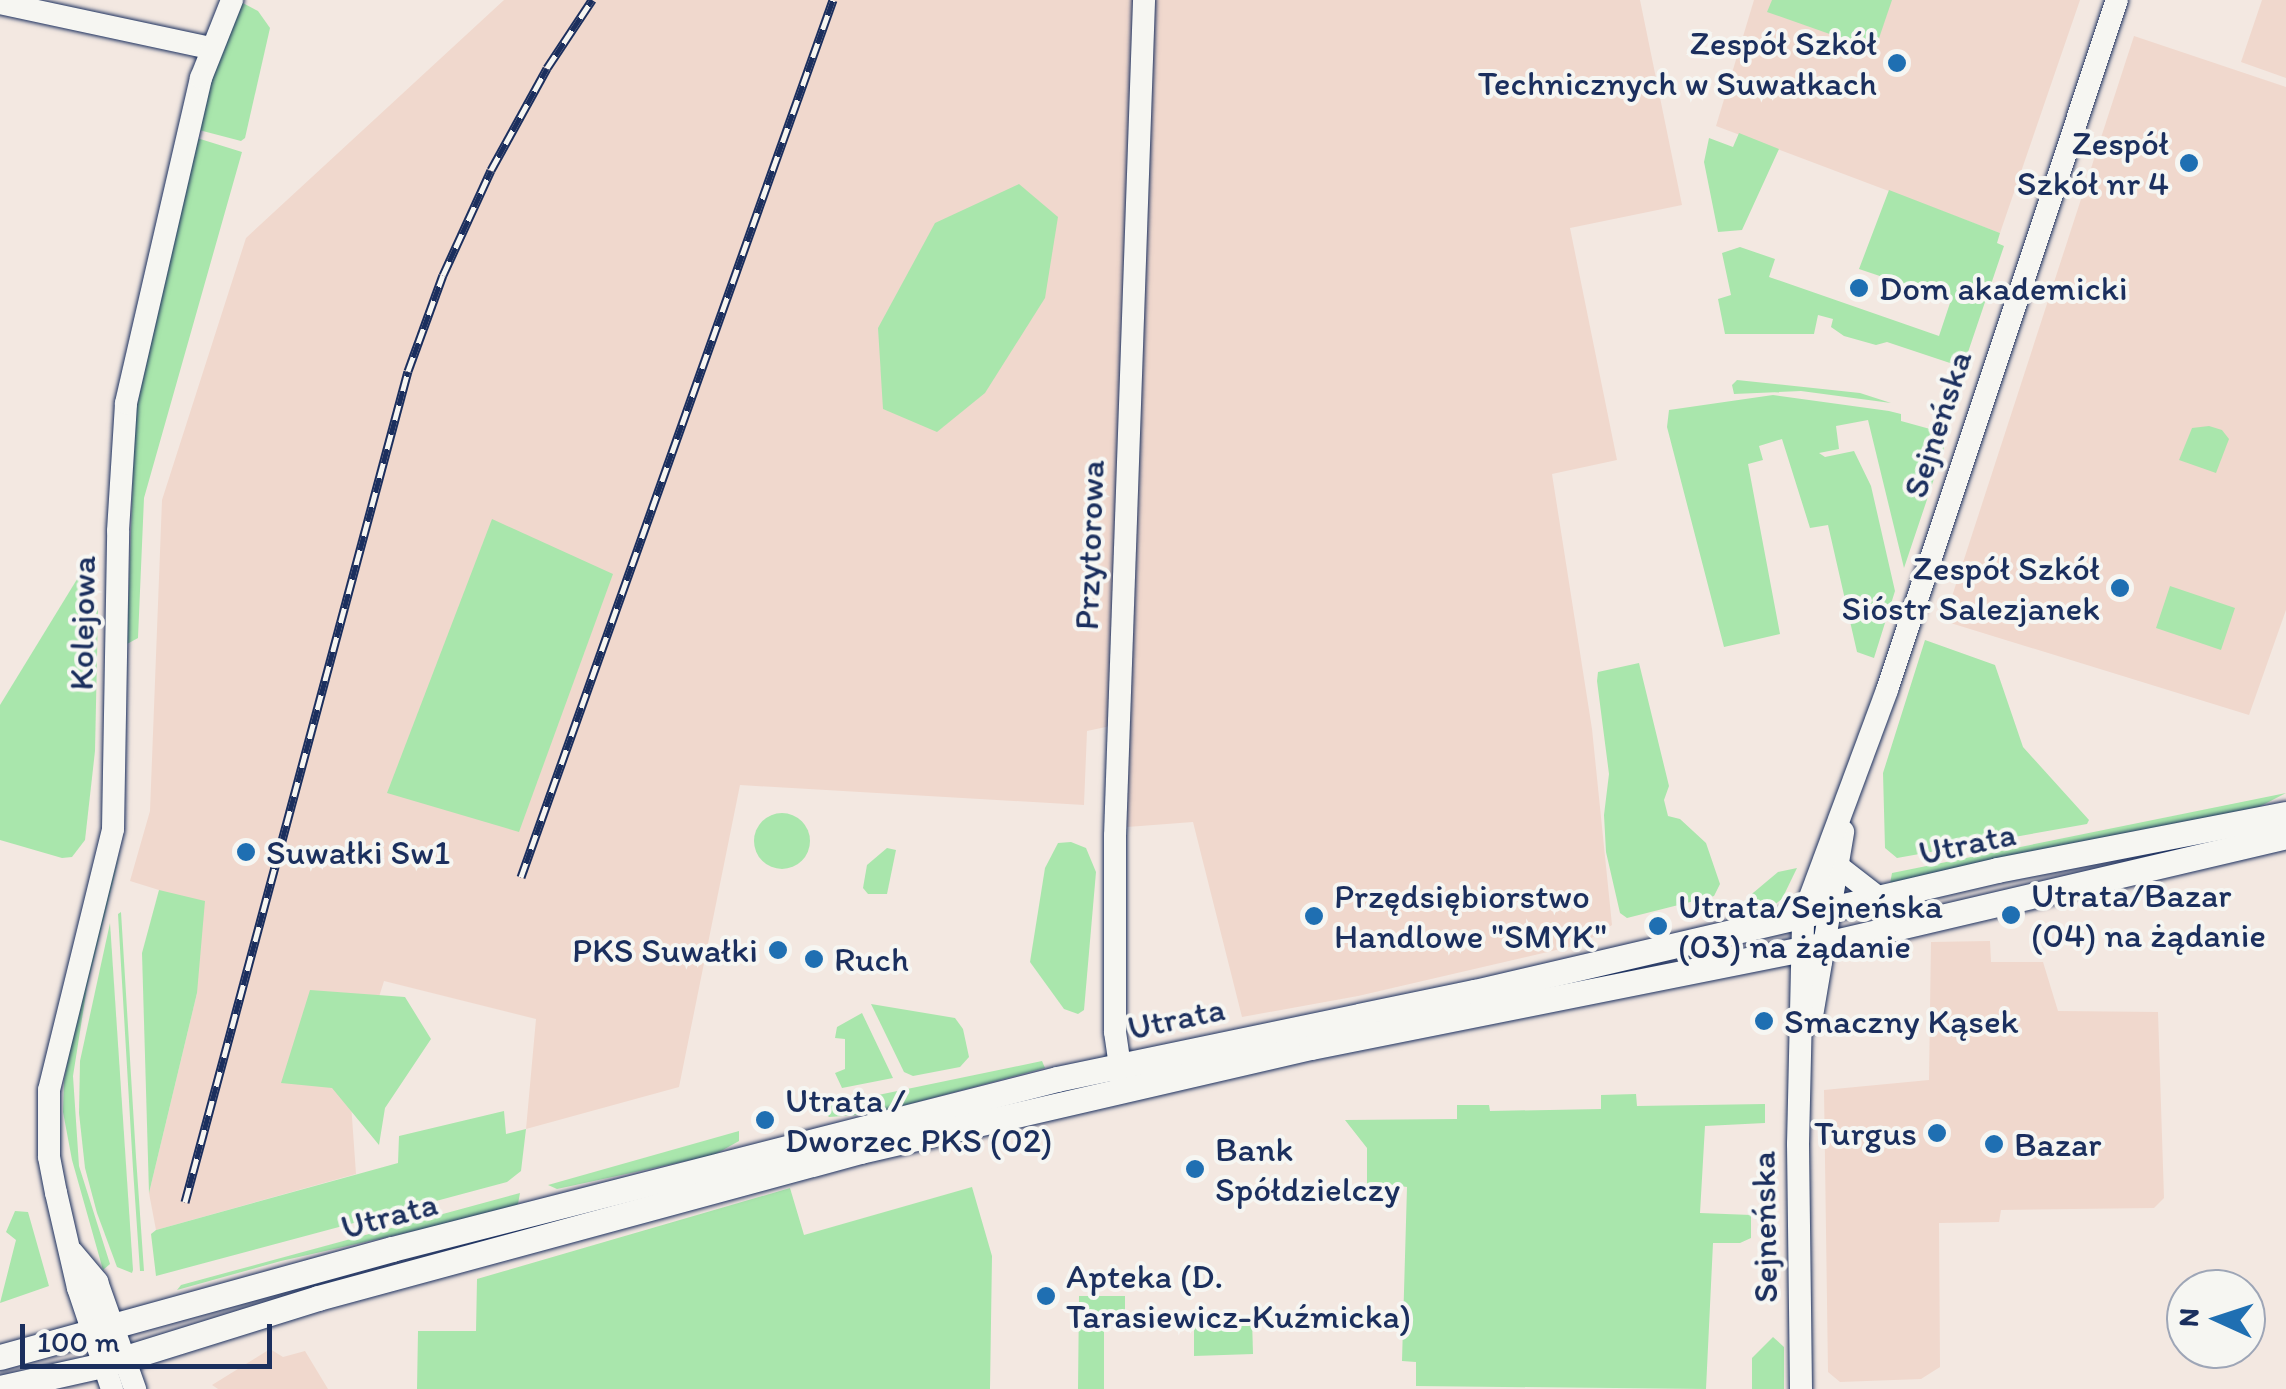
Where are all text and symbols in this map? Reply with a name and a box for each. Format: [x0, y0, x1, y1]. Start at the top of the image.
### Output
place label: Zespół Szkół Technicznych w Suwałkach [1477, 22, 1877, 104]
marker: Zespół Szkół Technicznych w Suwałkach [1886, 52, 1908, 74]
place label: Zespół Szkół nr 4 [2018, 122, 2169, 204]
marker: Zespół Szkół nr 4 [2178, 152, 2200, 174]
place label: Dom akademicki [1879, 267, 2128, 309]
marker: Dom akademicki [1848, 277, 1870, 299]
street label: Sejneńska [1894, 345, 1980, 503]
street label: Przytorowa [1065, 459, 1113, 631]
place label: Zespół Szkół Sióstr Salezjanek [1842, 547, 2100, 629]
street label: Kolejowa [60, 555, 104, 691]
marker: Zespół Szkół Sióstr Salezjanek [2109, 577, 2131, 599]
street label: Utrata [1915, 812, 2019, 874]
place label: Suwałki Sw1 [266, 831, 450, 873]
marker: Suwałki Sw1 [235, 841, 257, 863]
place label: Utrata/Bazar (04) na żądanie [2031, 874, 2267, 956]
place label: Przędsiębiorstwo Handlowe "SMYK" [1334, 875, 1607, 957]
place label: Utrata/Sejneńska (03) na żądanie [1678, 885, 1943, 967]
marker: Utrata/Bazar (04) na żądanie [2000, 904, 2022, 926]
marker: Przędsiębiorstwo Handlowe "SMYK" [1303, 905, 1325, 927]
marker: Utrata/Sejneńska (03) na żądanie [1647, 915, 1669, 937]
place label: PKS Suwałki [572, 929, 758, 971]
place label: Ruch [834, 938, 909, 980]
marker: PKS Suwałki [767, 939, 789, 961]
marker: Ruch [803, 948, 825, 970]
street label: Utrata [1124, 987, 1228, 1049]
place label: Smaczny Kąsek [1784, 1000, 2018, 1042]
marker: Smaczny Kąsek [1753, 1010, 1775, 1032]
place label: Utrata / Dworzec PKS (02) [785, 1079, 1053, 1161]
marker: Utrata / Dworzec PKS (02) [754, 1109, 776, 1131]
place label: Turgus [1814, 1112, 1917, 1154]
marker: Turgus [1926, 1122, 1948, 1144]
place label: Bazar [2014, 1123, 2101, 1165]
place label: Bank Spółdzielczy [1215, 1128, 1400, 1210]
marker: Bazar [1983, 1133, 2005, 1155]
street label: Sejneńska [1742, 1151, 1786, 1303]
marker: Bank Spółdzielczy [1184, 1158, 1206, 1180]
street label: Utrata [336, 1182, 442, 1248]
place label: Apteka (D. Tarasiewicz-Kuźmicka) [1066, 1255, 1411, 1337]
north arrow [2166, 1269, 2266, 1369]
marker: Apteka (D. Tarasiewicz-Kuźmicka) [1035, 1285, 1057, 1307]
scale bar [25, 1304, 278, 1366]
text: N [2171, 1307, 2206, 1328]
text: 100 m [37, 1323, 120, 1360]

